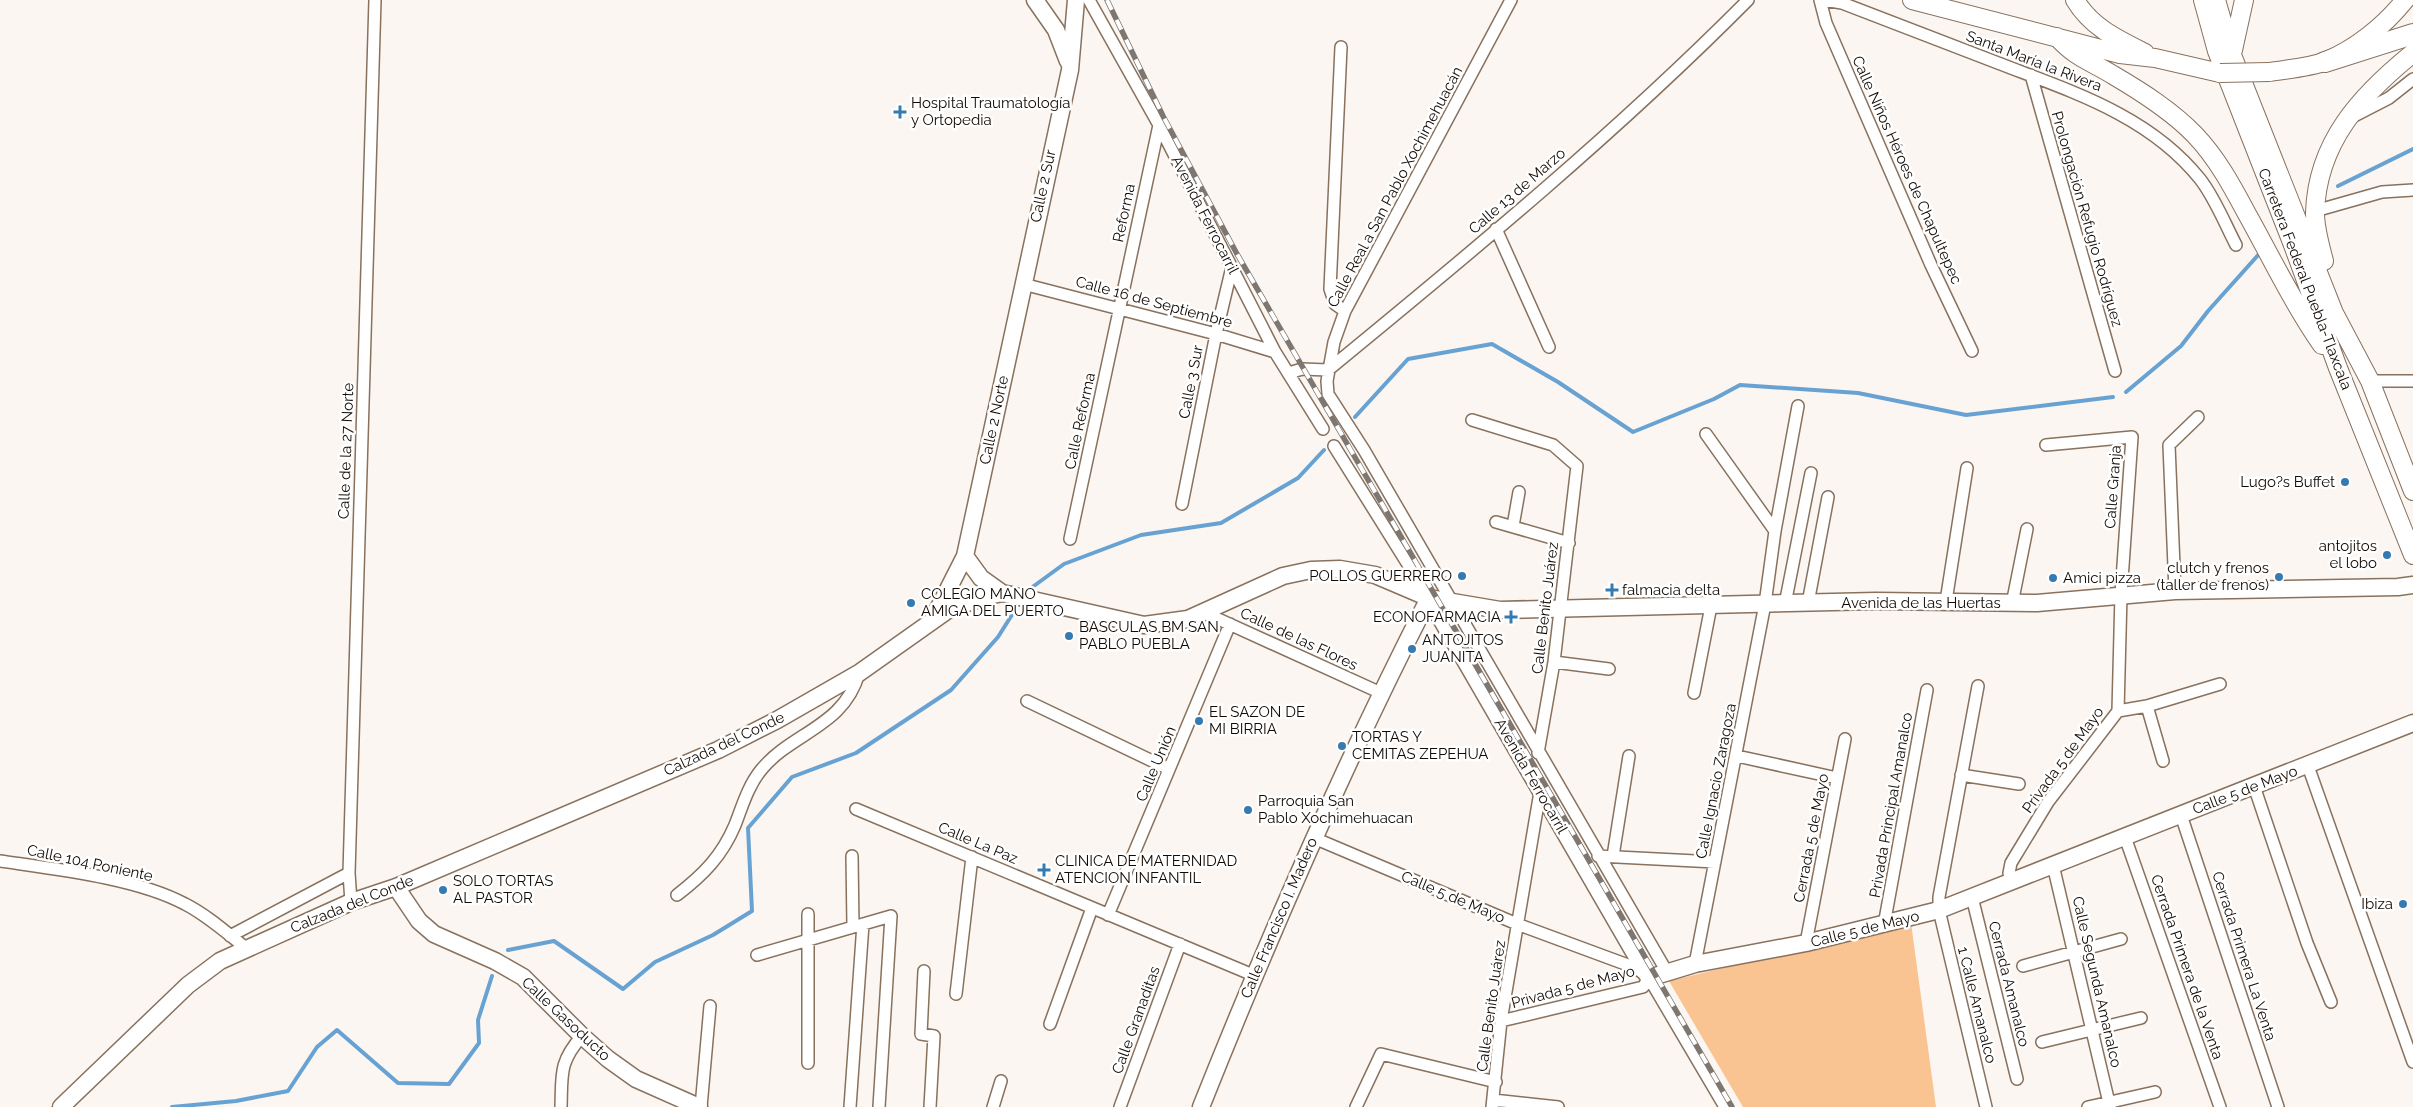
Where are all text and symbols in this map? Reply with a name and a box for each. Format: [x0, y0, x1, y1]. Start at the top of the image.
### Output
street label: Santa María la Rivera [1964, 27, 2104, 95]
street label: Calle Niños Héroes de Chapultepec [1848, 53, 1966, 287]
street label: Calle Real a San Pablo Xochimehuacán [1324, 64, 1466, 310]
place label: Hospital Traumatología y Ortopedia [911, 94, 1070, 129]
marker: Hospital Traumatología y Ortopedia [893, 105, 907, 119]
street label: Prolongación Refugio Rodríguez [2048, 109, 2126, 329]
street label: Calle 13 de Marzo [1465, 144, 1569, 238]
street label: Calle 2 Sur [1026, 147, 1060, 224]
street label: Avenida Ferrocarril [1167, 153, 1243, 278]
street label: Carretera Federal Puebla-Tlaxcala [2254, 166, 2356, 392]
street label: Reforma [1109, 182, 1139, 244]
street label: Calle 16 de Septiembre [1074, 272, 1235, 332]
street label: Calle 3 Sur [1175, 343, 1207, 420]
street label: Calle Reforma [1061, 371, 1099, 471]
street label: Calle 2 Norte [976, 374, 1012, 466]
street label: Calle de la 27 Norte [335, 382, 357, 519]
street label: Calle Granja [2101, 445, 2125, 529]
place label: Lugo?s Buffet [2240, 473, 2335, 491]
marker: Lugo?s Buffet [2339, 476, 2351, 488]
place label: antojitos el lobo [2319, 537, 2377, 572]
street label: Calle Benito Juárez [1528, 541, 1562, 675]
marker: antojitos el lobo [2381, 549, 2393, 561]
place label: clutch y frenos (taller de frenos) [2156, 559, 2269, 594]
place label: POLLOS GUERRERO [1309, 567, 1452, 585]
place label: Amici pizza [2063, 569, 2141, 587]
marker: POLLOS GUERRERO [1456, 570, 1468, 582]
marker: clutch y frenos (taller de frenos) [2273, 571, 2285, 583]
marker: Amici pizza [2047, 572, 2059, 584]
place label: falmacia delta [1622, 581, 1720, 599]
marker: falmacia delta [1606, 584, 1618, 596]
place label: COLEGIO MANO AMIGA DEL PUERTO [921, 585, 1064, 620]
street label: Avenida de las Huertas [1841, 594, 2001, 612]
marker: COLEGIO MANO AMIGA DEL PUERTO [905, 597, 917, 609]
street label: Calle de las Flores [1237, 604, 1361, 674]
place label: ECONOFARMACIA [1373, 608, 1501, 626]
marker: ECONOFARMACIA [1505, 611, 1517, 623]
place label: BASCULAS BM SAN PABLO PUEBLA [1079, 618, 1219, 653]
marker: BASCULAS BM SAN PABLO PUEBLA [1063, 630, 1075, 642]
place label: ANTOJITOS JUANITA [1422, 631, 1503, 666]
marker: ANTOJITOS JUANITA [1406, 643, 1418, 655]
street label: Calle Ignacio Zaragoza [1692, 702, 1740, 860]
place label: EL SAZON DE MI BIRRIA [1209, 703, 1305, 738]
street label: Privada 5 de Mayo [2018, 703, 2108, 817]
street label: Calzada del Conde [661, 708, 787, 780]
street label: Privada Principal Amanalco [1866, 711, 1916, 899]
marker: EL SAZON DE MI BIRRIA [1193, 715, 1205, 727]
street label: Avenida Ferrocarril [1491, 715, 1572, 838]
street label: Calle Unión [1132, 724, 1180, 804]
place label: TORTAS Y CEMITAS ZEPEHUA [1352, 728, 1488, 763]
marker: TORTAS Y CEMITAS ZEPEHUA [1336, 740, 1348, 752]
street label: Calle 5 de Mayo [2190, 762, 2300, 818]
street label: Cerrada 5 de Mayo [1790, 772, 1832, 904]
place label: Parroquia San Pablo Xochimehuacan [1258, 792, 1413, 827]
marker: Parroquia San Pablo Xochimehuacan [1242, 804, 1254, 816]
street label: Calle La Paz [935, 818, 1021, 868]
street label: Calle Francisco I. Madero [1237, 835, 1321, 1001]
street label: Calle 104 Poniente [25, 841, 155, 885]
place label: CLINICA DE MATERNIDAD ATENCION INFANTIL [1055, 852, 1238, 887]
marker: CLINICA DE MATERNIDAD ATENCION INFANTIL [1037, 863, 1051, 877]
street label: Calle 5 de Mayo [1398, 867, 1508, 927]
street label: Cerrada Primera La Venta [2208, 869, 2280, 1043]
street label: Calzada del Conde [288, 871, 416, 937]
place label: SOLO TORTAS AL PASTOR [453, 872, 553, 907]
street label: Cerrada Primera de la Venta [2147, 872, 2227, 1062]
marker: SOLO TORTAS AL PASTOR [437, 884, 449, 896]
street label: Calle Segunda Amanalco [2069, 895, 2125, 1069]
place label: Ibiza [2361, 895, 2393, 913]
marker: Ibiza [2397, 898, 2409, 910]
street label: Calle 5 de Mayo [1809, 907, 1921, 951]
street label: Cerrada Amanalco [1985, 919, 2033, 1049]
street label: Calle Benito Juárez [1473, 939, 1509, 1073]
street label: 1 Calle Amanalco [1954, 945, 2000, 1065]
street label: Privada 5 de Mayo [1509, 962, 1637, 1012]
street label: Calle Granaditas [1108, 964, 1164, 1076]
street label: Calle Gasoducto [518, 973, 614, 1065]

